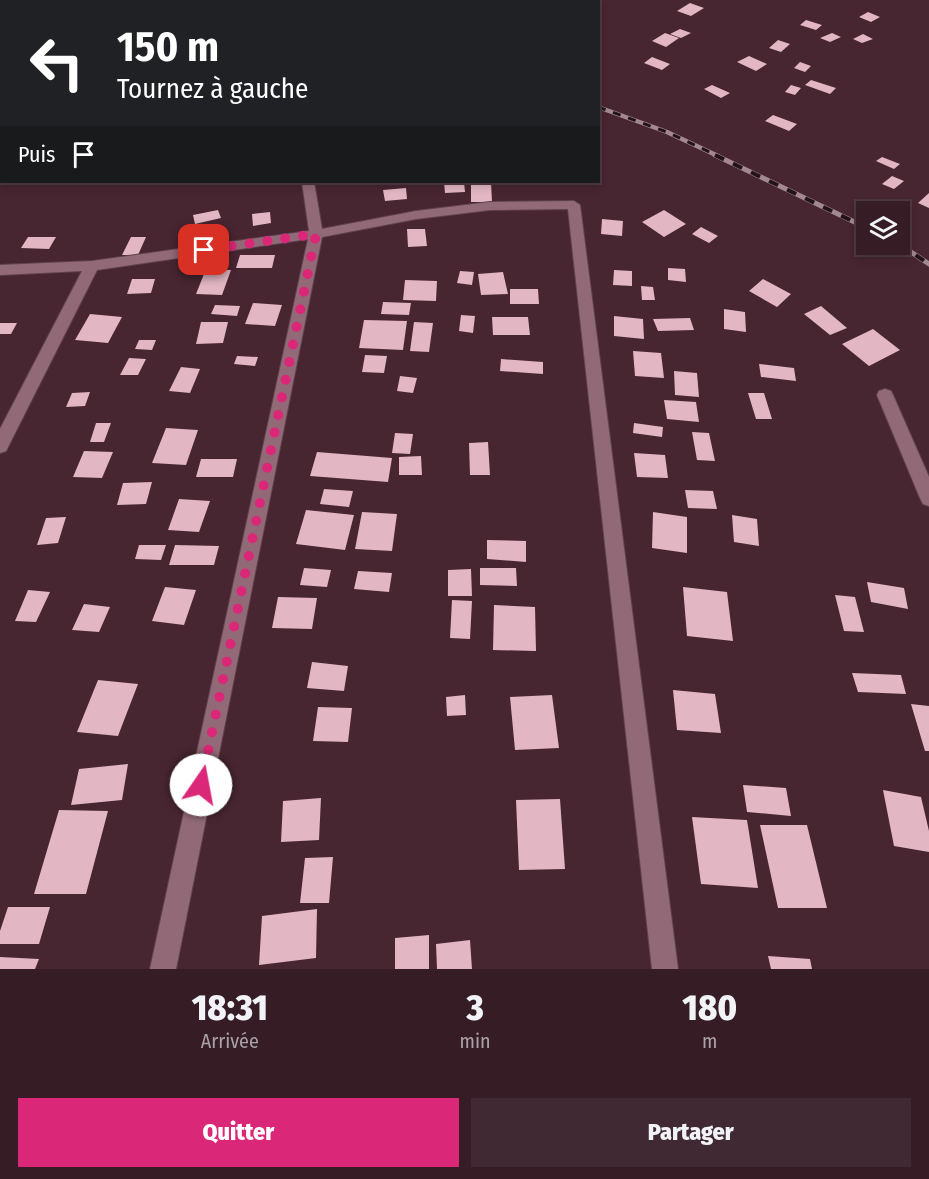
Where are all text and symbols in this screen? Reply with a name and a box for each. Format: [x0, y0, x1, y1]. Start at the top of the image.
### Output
text: 150 m [117, 22, 219, 72]
icon: left [18, 24, 96, 102]
text: Tournez à gauche [117, 73, 308, 105]
icon: arrive [67, 138, 100, 171]
text: Puis [18, 141, 55, 168]
map controls [856, 201, 910, 255]
button: layers [856, 201, 910, 255]
pin [178, 224, 229, 275]
icon: arrive [187, 233, 220, 266]
position arrow [169, 753, 233, 817]
text: 18:31 [192, 986, 268, 1030]
text: 3 [466, 986, 484, 1030]
text: 180 [682, 986, 737, 1030]
text: Arrivée [201, 1029, 259, 1053]
text: min [460, 1029, 491, 1053]
text: m [702, 1029, 717, 1053]
button: Quitter [18, 1098, 459, 1167]
button: Partager [471, 1098, 911, 1167]

